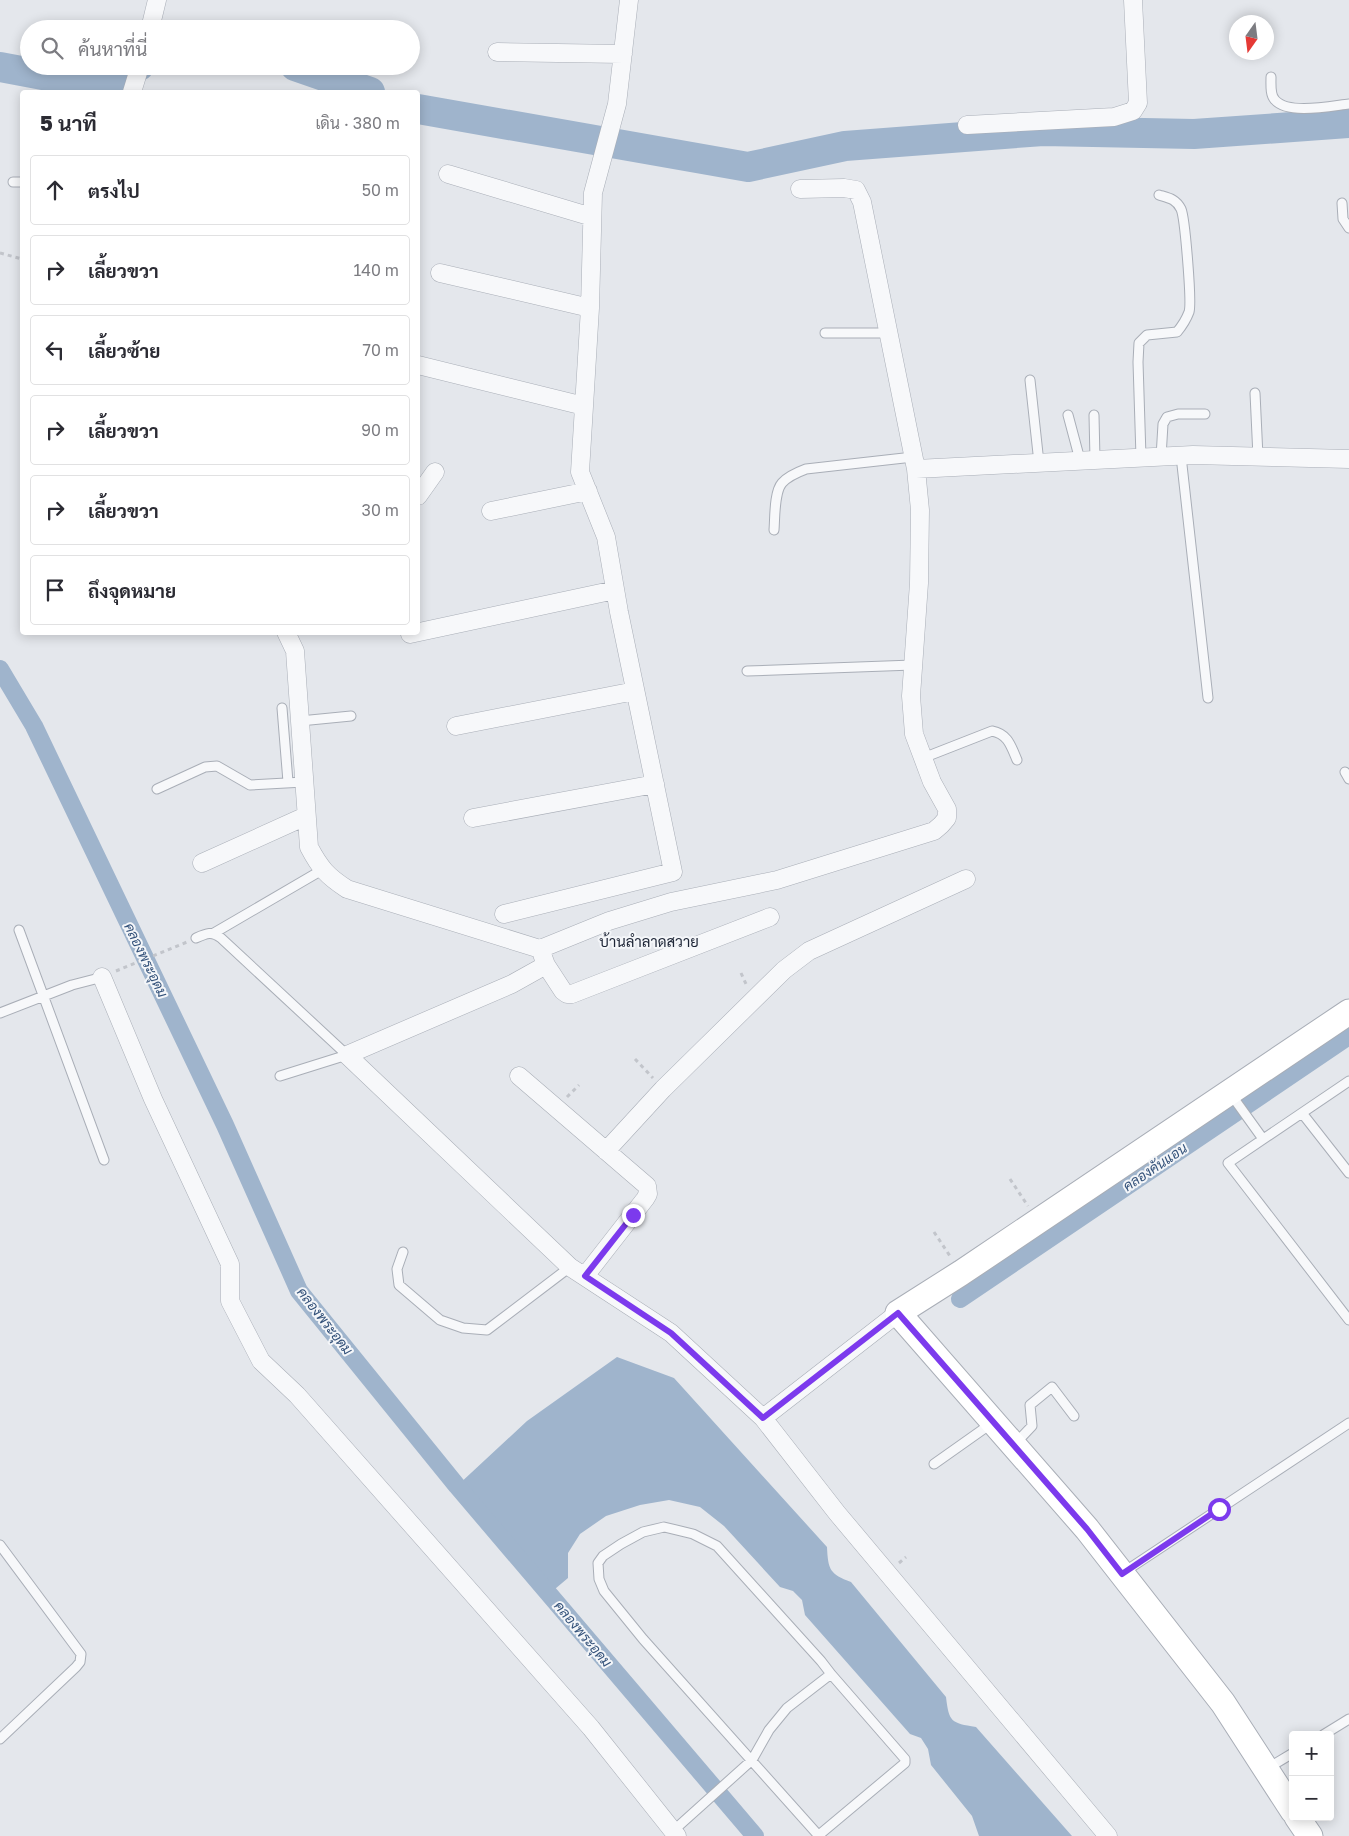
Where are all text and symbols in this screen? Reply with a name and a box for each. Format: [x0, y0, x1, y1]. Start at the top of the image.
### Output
north arrow [1229, 15, 1274, 60]
search box [20, 20, 420, 75]
icon: search [38, 34, 66, 62]
text: ค้นหาที่นี่ [78, 37, 147, 60]
text: 5 นาที [40, 110, 97, 136]
text: เดิน · 380 m [315, 113, 400, 133]
icon: ahead [41, 176, 69, 204]
text: ตรงไป [88, 179, 140, 202]
text: 50 m [362, 180, 399, 200]
icon: right [41, 256, 69, 284]
text: เลี้ยวขวา [88, 259, 159, 282]
text: 140 m [353, 260, 399, 280]
icon: left [41, 336, 69, 364]
text: เลี้ยวซ้าย [88, 339, 160, 362]
text: 70 m [362, 340, 399, 360]
icon: right [41, 416, 69, 444]
text: เลี้ยวขวา [88, 419, 159, 442]
text: 90 m [361, 420, 399, 440]
icon: right [41, 496, 69, 524]
text: เลี้ยวขวา [88, 499, 159, 522]
text: 30 m [362, 500, 399, 520]
icon: arrive [41, 576, 69, 604]
text: ถึงจุดหมาย [88, 579, 176, 602]
water label: คลองพระอุดม [119, 920, 172, 1001]
district label: บ้านลำลาดสวาย [599, 932, 699, 950]
water label: คลองคันแอน [1119, 1139, 1190, 1194]
route end [622, 1204, 645, 1227]
water label: คลองพระอุดม [292, 1284, 357, 1359]
route start [1208, 1498, 1231, 1521]
water label: คลองพระอุดม [549, 1597, 616, 1672]
map controls [1289, 1731, 1334, 1821]
button: + [1289, 1731, 1334, 1776]
button: − [1289, 1776, 1334, 1821]

